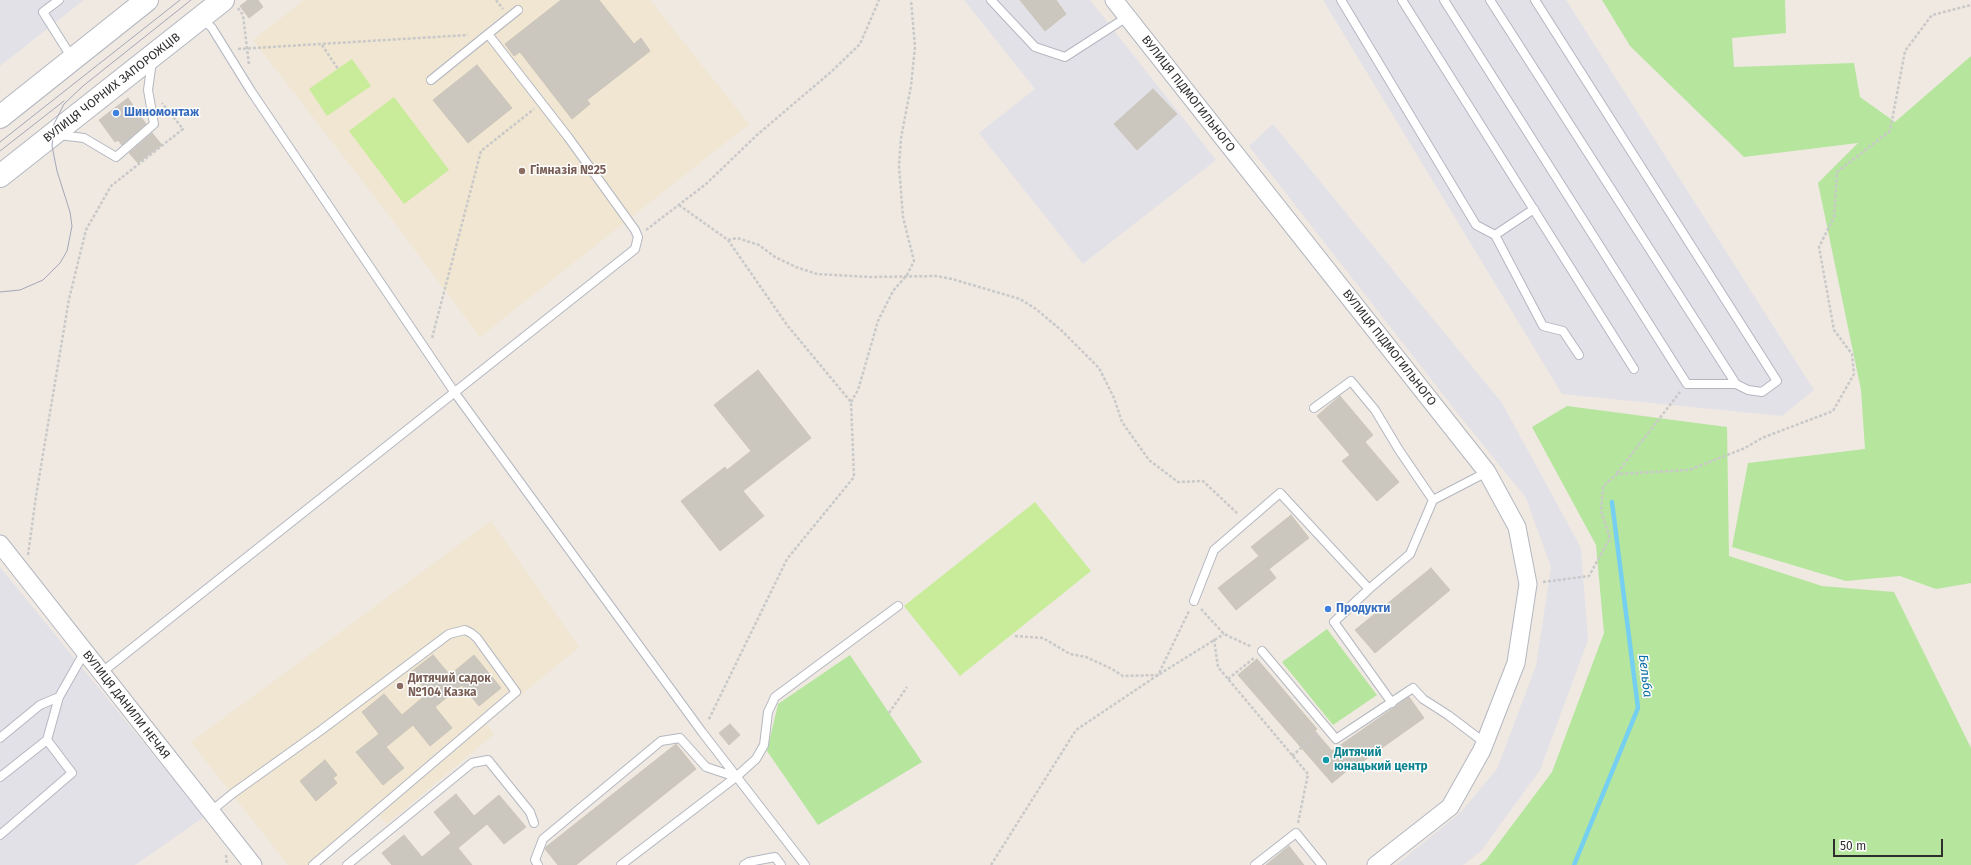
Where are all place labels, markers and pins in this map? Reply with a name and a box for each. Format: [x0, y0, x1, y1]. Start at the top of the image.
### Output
place label: Шиномонтаж [124, 106, 199, 120]
marker: Шиномонтаж [111, 108, 121, 118]
place label: Гімназія №25 [530, 164, 606, 178]
marker: Гімназія №25 [517, 166, 527, 176]
place label: Продукти [1336, 602, 1390, 616]
marker: Продукти [1323, 604, 1333, 614]
place label: Дитячий садок №104 Казка [408, 672, 491, 700]
marker: Дитячий садок №104 Казка [395, 681, 405, 691]
place label: Дитячий юнацький центр [1334, 746, 1428, 774]
marker: Дитячий юнацький центр [1321, 755, 1331, 765]

